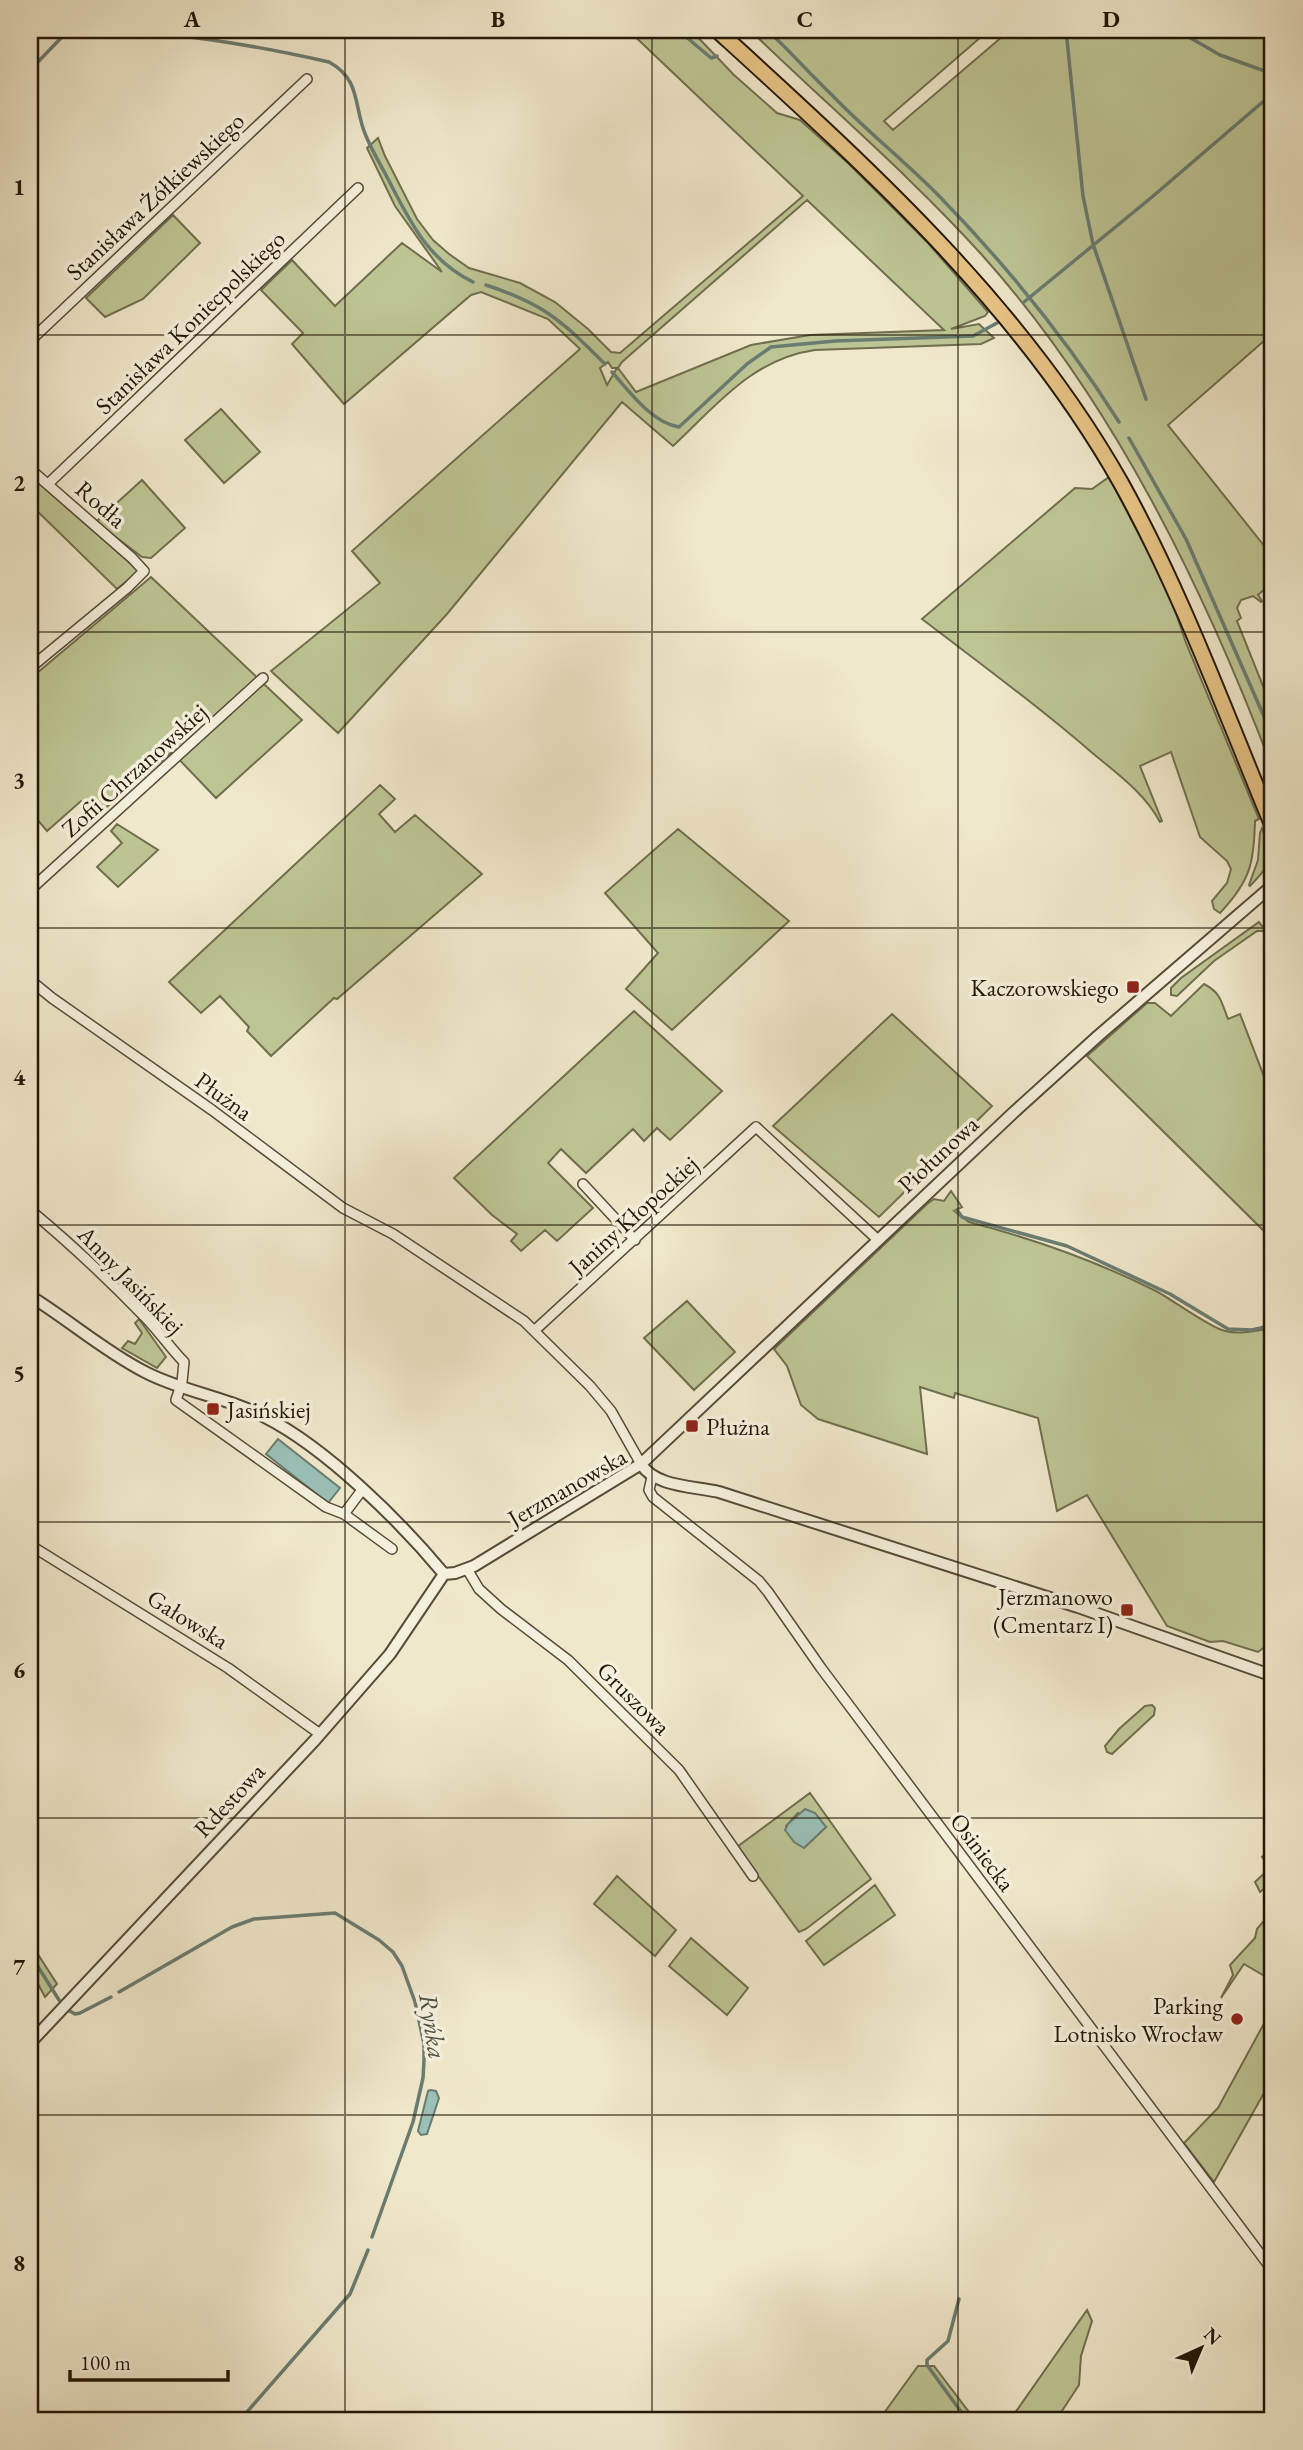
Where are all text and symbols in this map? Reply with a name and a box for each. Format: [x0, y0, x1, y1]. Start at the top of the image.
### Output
text: A [183, 4, 201, 34]
text: B [491, 4, 505, 34]
text: C [797, 4, 813, 34]
text: D [1102, 4, 1120, 34]
street label: Stanisława Żółkiewskiego [59, 105, 251, 287]
text: 1 [13, 172, 25, 202]
street label: Stanisława Koniecpolskiego [88, 223, 292, 421]
text: 2 [13, 468, 25, 498]
street label: Rodła [69, 473, 133, 535]
street label: Zofii Chrzanowskiej [55, 696, 213, 844]
text: 3 [13, 765, 25, 795]
place label: Kaczorowskiego [970, 972, 1119, 1003]
marker: Kaczorowskiego [1125, 979, 1141, 995]
text: 4 [13, 1062, 26, 1092]
street label: Płużna [189, 1065, 259, 1128]
street label: Piołunowa [891, 1108, 985, 1199]
street label: Janiny Kłopockiej [560, 1149, 704, 1283]
street label: Anny Jasińskiej [71, 1218, 191, 1341]
text: 5 [13, 1358, 25, 1388]
place label: Jasińskiej [225, 1394, 311, 1425]
marker: Jasińskiej [205, 1401, 221, 1417]
place label: Płużna [706, 1411, 770, 1442]
marker: Płużna [684, 1418, 700, 1434]
street label: Jerzmanowska [500, 1440, 632, 1534]
place label: Jerzmanowo (Cmentarz I) [993, 1581, 1113, 1640]
street label: Gałowska [141, 1582, 235, 1656]
marker: Jerzmanowo (Cmentarz I) [1119, 1602, 1135, 1618]
street label: Gruszowa [590, 1654, 678, 1742]
text: 6 [13, 1655, 25, 1685]
street label: Rdestowa [187, 1756, 272, 1844]
street label: Osiniecka [943, 1807, 1023, 1898]
text: 7 [13, 1952, 26, 1982]
place label: Parking Lotnisko Wrocław [1054, 1990, 1224, 2049]
water label: Ryńka [411, 1991, 455, 2061]
marker: Parking Lotnisko Wrocław [1229, 2011, 1245, 2027]
text: 8 [13, 2248, 25, 2278]
north arrow [1166, 2314, 1236, 2384]
text: N [1198, 2322, 1227, 2351]
scale bar [70, 2338, 228, 2382]
text: 100 m [80, 2349, 131, 2376]

